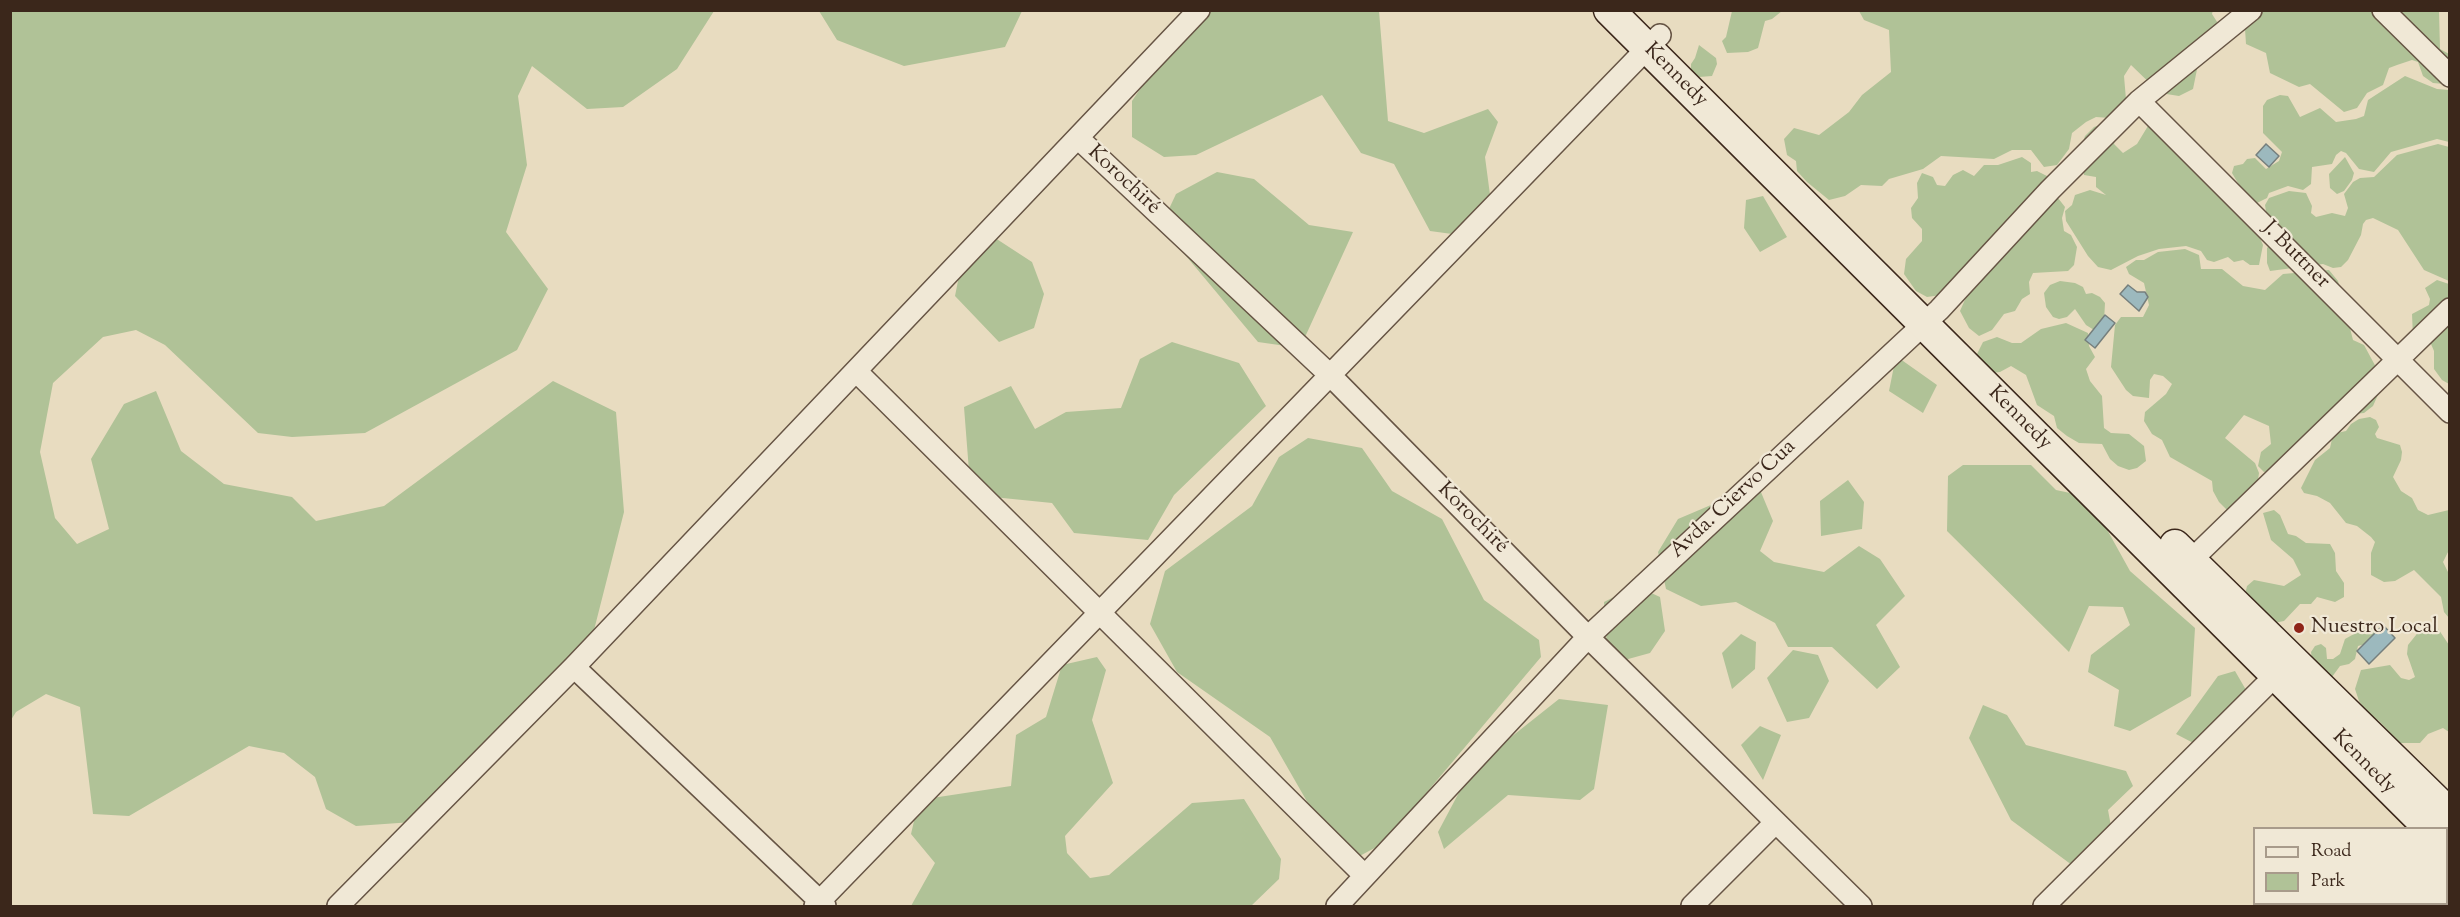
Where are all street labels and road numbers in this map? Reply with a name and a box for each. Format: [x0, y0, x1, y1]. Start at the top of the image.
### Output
street label: Kennedy [1638, 39, 1712, 113]
street label: Korochiré [1081, 141, 1165, 221]
street label: J. Buttner [2256, 217, 2334, 295]
street label: Kennedy [1982, 382, 2056, 456]
street label: Avda. Ciervo Cua [1666, 435, 1802, 565]
street label: Korochiré [1431, 478, 1513, 560]
street label: Kennedy [2326, 726, 2400, 800]

